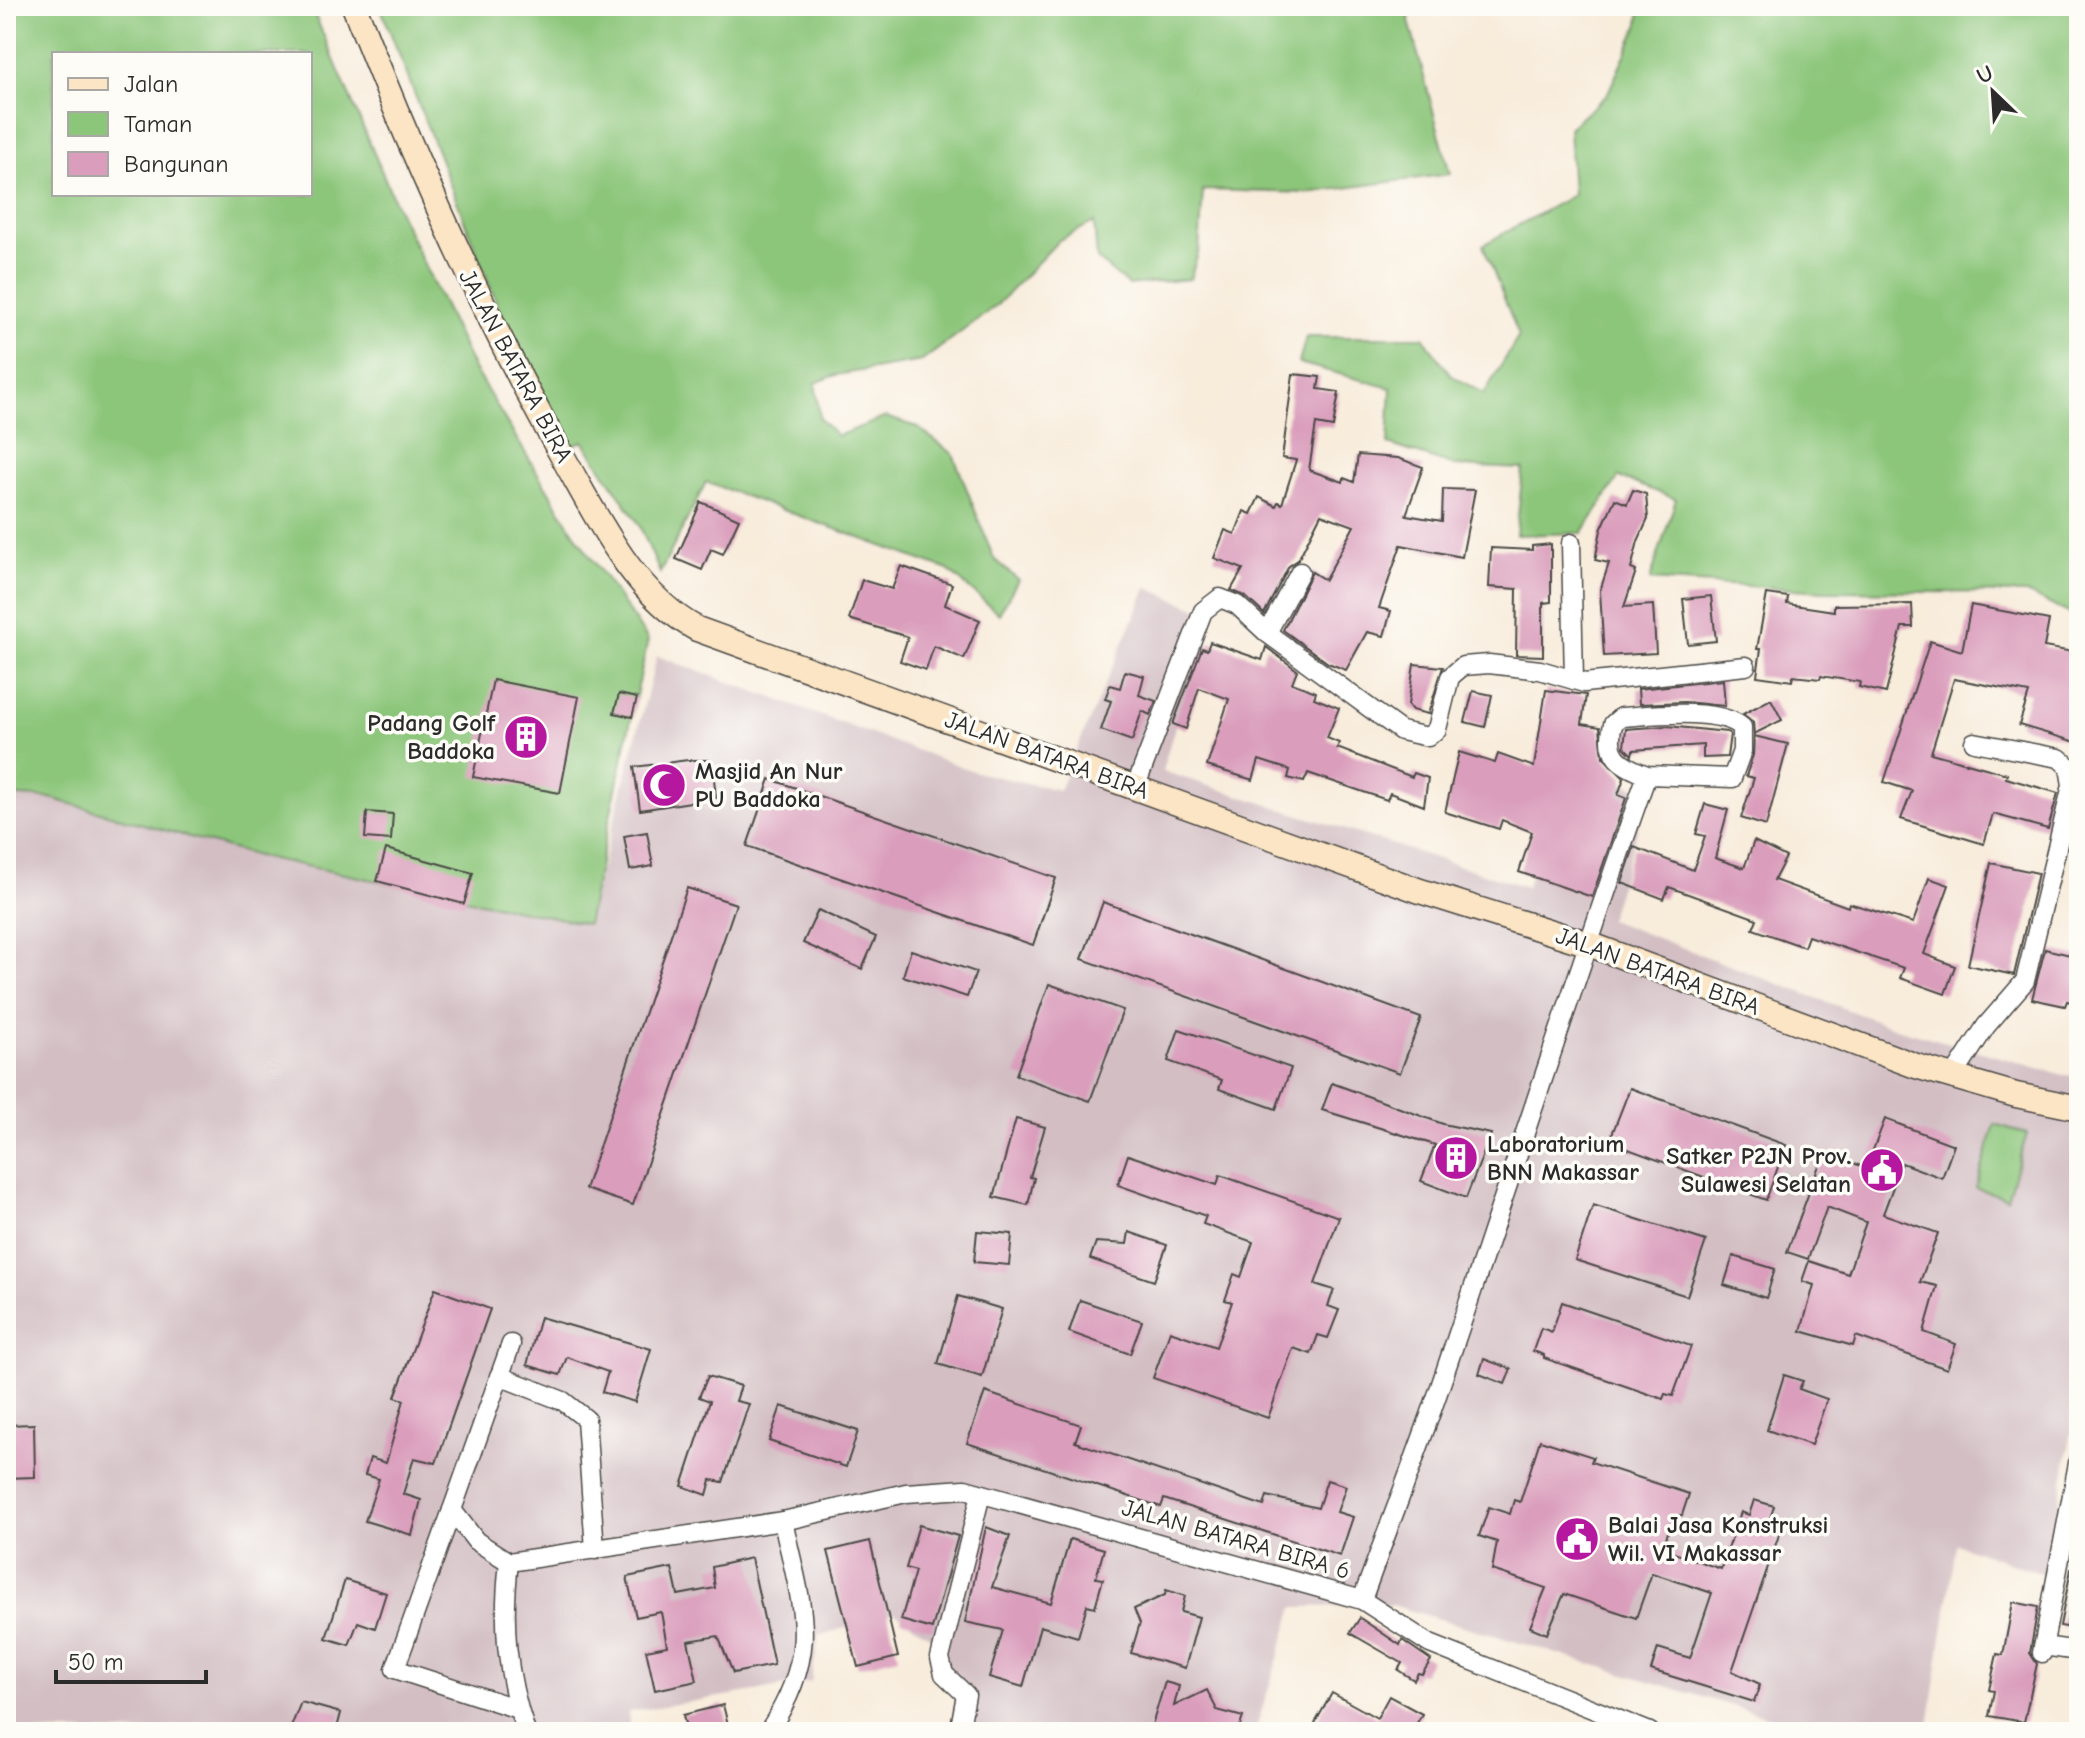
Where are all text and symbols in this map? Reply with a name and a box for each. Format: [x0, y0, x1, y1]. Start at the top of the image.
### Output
legend [52, 52, 312, 196]
north arrow [1953, 52, 2033, 132]
text: U [1973, 60, 1997, 90]
text: Jalan [124, 70, 178, 98]
text: Taman [124, 110, 192, 138]
text: Bangunan [124, 150, 228, 178]
street label: JALAN BATARA BIRA [453, 265, 579, 467]
street label: JALAN BATARA BIRA [941, 705, 1153, 805]
place label: Padang Golf Baddoka [367, 709, 496, 765]
building icon: Padang Golf Baddoka [502, 713, 550, 761]
place label: Masjid An Nur PU Baddoka [695, 757, 843, 813]
mosque icon: Masjid An Nur PU Baddoka [640, 761, 688, 809]
street label: JALAN BATARA BIRA [1552, 921, 1764, 1021]
place label: Laboratorium BNN Makassar [1487, 1130, 1639, 1186]
building icon: Laboratorium BNN Makassar [1432, 1134, 1480, 1182]
place label: Satker P2JN Prov. Sulawesi Selatan [1666, 1142, 1851, 1198]
public building icon: Satker P2JN Prov. Sulawesi Selatan [1858, 1146, 1906, 1194]
street label: JALAN BATARA BIRA 6 [1119, 1493, 1353, 1585]
place label: Balai Jasa Konstruksi Wil. VI Makassar [1608, 1511, 1828, 1567]
public building icon: Balai Jasa Konstruksi Wil. VI Makassar [1553, 1515, 1601, 1563]
scale bar [56, 1634, 206, 1684]
text: 50 m [68, 1648, 124, 1676]

